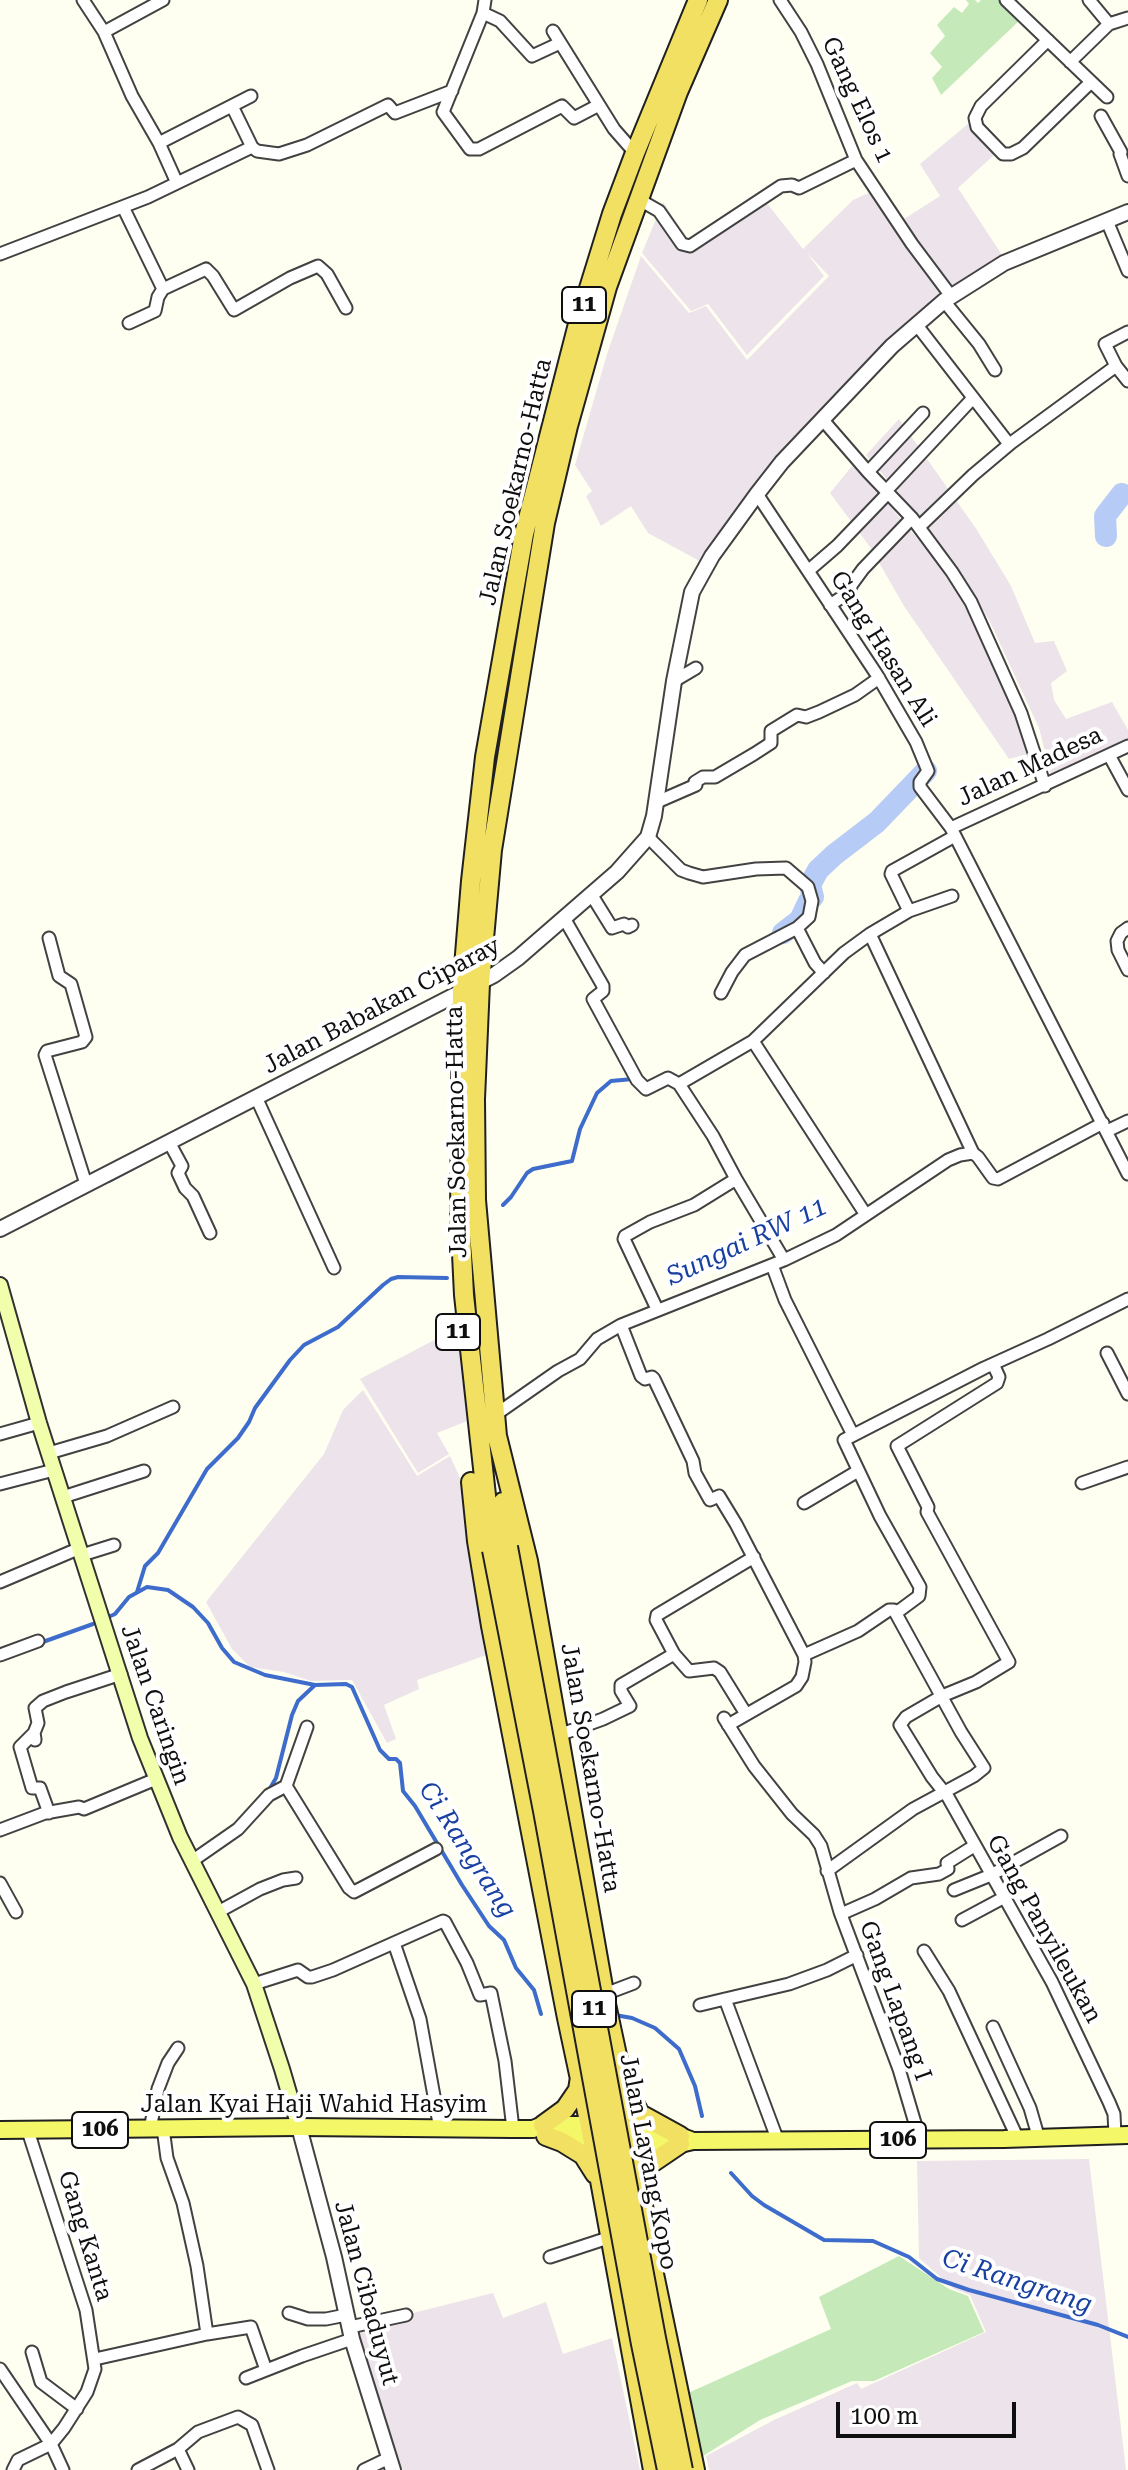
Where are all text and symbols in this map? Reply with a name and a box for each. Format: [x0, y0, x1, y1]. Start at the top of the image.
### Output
street label: Gang Elos 1 [815, 32, 899, 168]
road number: 11 [562, 287, 606, 323]
street label: Jalan Soekarno-Hatta [474, 356, 558, 608]
street label: Gang Hasan Ali [824, 566, 942, 732]
street label: Jalan Madesa [953, 721, 1107, 813]
street label: Jalan Babakan Ciparay [259, 931, 505, 1081]
street label: Jalan Soekarno-Hatta [440, 1006, 474, 1258]
water label: Sungai RW 11 [662, 1191, 832, 1293]
road number: 11 [436, 1314, 480, 1350]
street label: Jalan Caringin [114, 1621, 196, 1789]
street label: Jalan Soekarno-Hatta [554, 1641, 626, 1895]
water label: Ci Rangrang [411, 1776, 523, 1924]
street label: Gang Panyileukan [980, 1830, 1108, 2028]
street label: Gang Lapang I [853, 1917, 937, 2085]
road number: 11 [572, 1991, 616, 2027]
street label: Jalan Layang Kopo [613, 2052, 683, 2272]
street label: Jalan Kyai Haji Wahid Hasyim [141, 2091, 487, 2119]
road number: 106 [72, 2112, 128, 2148]
road number: 106 [870, 2122, 926, 2158]
street label: Gang Kanta [52, 2167, 118, 2305]
street label: Jalan Cibaduyut [328, 2198, 404, 2388]
water label: Ci Rangrang [938, 2243, 1096, 2321]
scale bar [840, 2386, 1020, 2436]
text: 100 m [850, 2402, 918, 2430]

